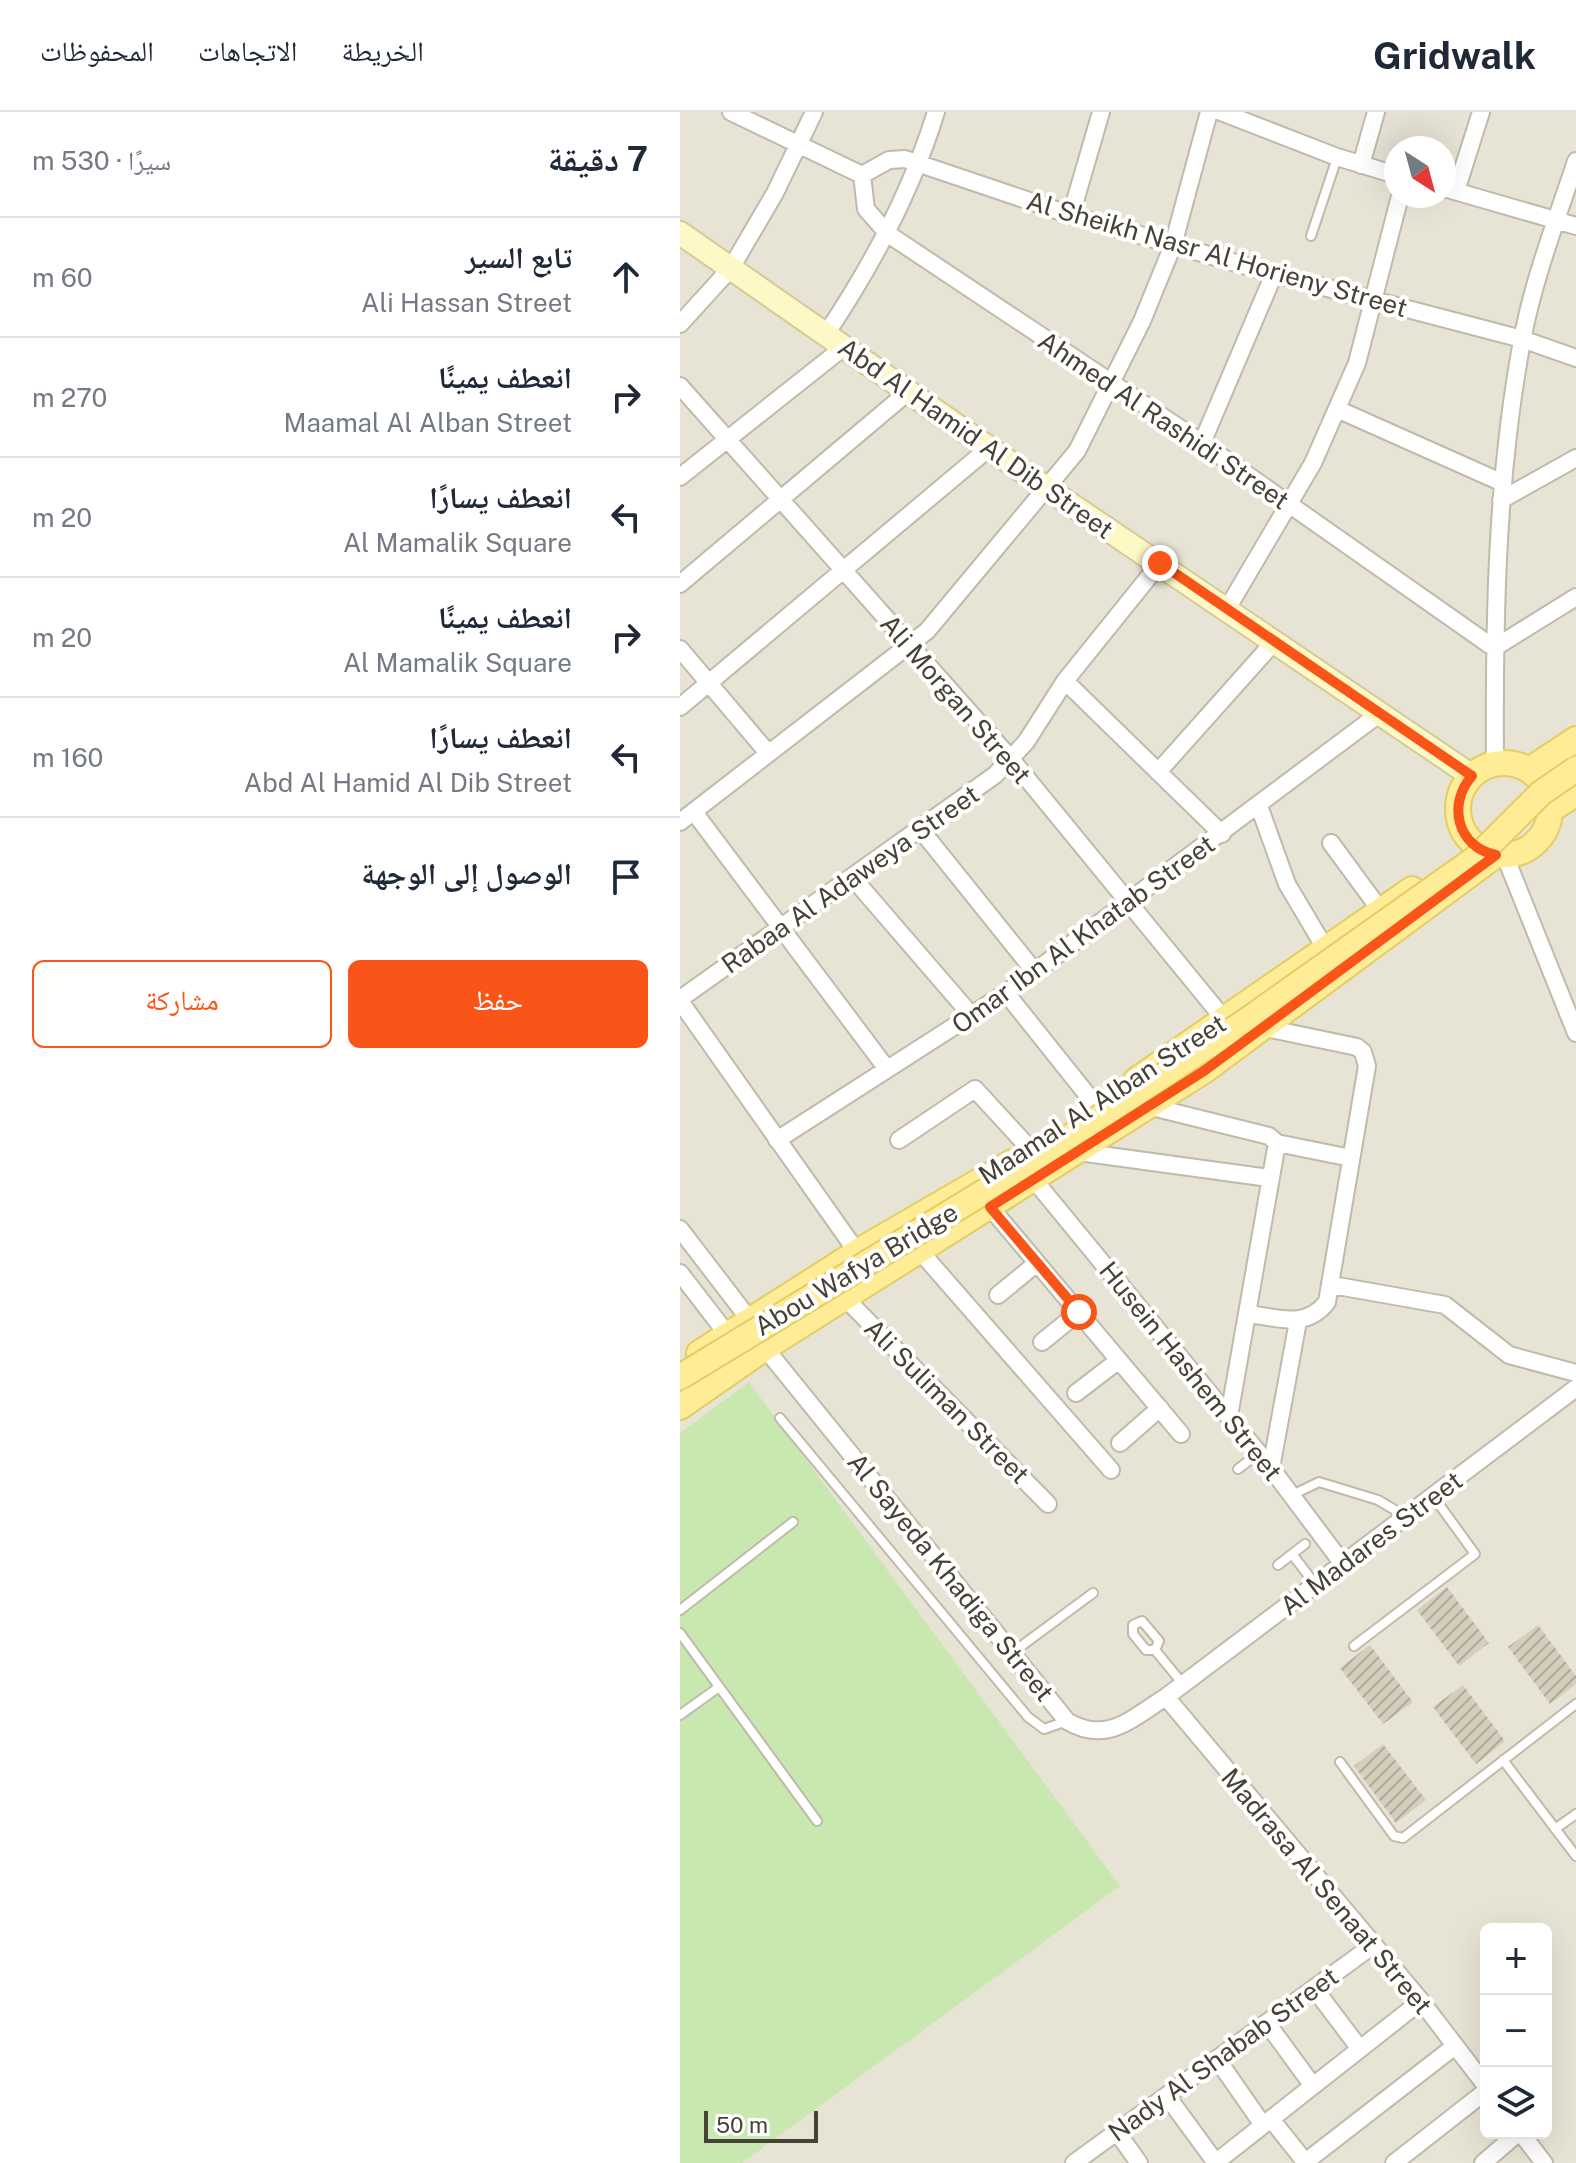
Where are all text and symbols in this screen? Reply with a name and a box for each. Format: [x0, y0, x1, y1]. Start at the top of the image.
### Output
text: Gridwalk [1373, 33, 1536, 78]
text: المحفوظات [40, 34, 154, 67]
text: الاتجاهات [198, 34, 297, 67]
text: الخريطة [341, 34, 424, 67]
north arrow [1384, 136, 1456, 208]
text: 7 دقيقة [548, 139, 648, 179]
text: سيرًا · 530 m [32, 145, 171, 176]
street label: Al Sheikh Nasr Al Horieny Street [1023, 185, 1411, 323]
text: تابع السير [465, 239, 572, 275]
icon: ahead [604, 255, 648, 299]
text: 60 m [32, 262, 93, 293]
text: Ali Hassan Street [361, 287, 572, 318]
street label: Ahmed Al Rashidi Street [1033, 324, 1295, 516]
street label: Abd Al Hamid Al Dib Street [833, 331, 1119, 545]
text: انعطف يمينًا [438, 359, 572, 395]
icon: right [604, 375, 648, 419]
text: 270 m [32, 382, 107, 413]
text: Maamal Al Alban Street [283, 407, 572, 438]
text: انعطف يسارًا [429, 479, 572, 515]
icon: left [604, 495, 648, 539]
text: 20 m [32, 502, 92, 533]
text: Al Mamalik Square [343, 527, 572, 558]
route end [1142, 545, 1178, 581]
text: انعطف يمينًا [438, 599, 572, 635]
street label: Ali Morgan Street [874, 608, 1038, 790]
icon: right [604, 615, 648, 659]
text: 20 m [32, 622, 92, 653]
text: Al Mamalik Square [343, 647, 572, 678]
text: انعطف يسارًا [429, 719, 572, 755]
icon: left [604, 735, 648, 779]
text: 160 m [32, 742, 103, 773]
text: Abd Al Hamid Al Dib Street [244, 767, 572, 798]
street label: Rabaa Al Adaweya Street [715, 778, 985, 980]
street label: Omar Ibn Al Khatab Street [945, 828, 1221, 1040]
text: الوصول إلى الوجهة [361, 855, 572, 891]
icon: arrive [604, 855, 648, 899]
button: مشاركة [32, 960, 332, 1048]
button: حفظ [348, 960, 648, 1048]
street label: Maamal Al Alban Street [973, 1007, 1231, 1191]
street label: Abou Wafya Bridge [749, 1196, 963, 1342]
street label: Husein Hashem Street [1093, 1255, 1289, 1487]
route start [1061, 1294, 1097, 1330]
street label: Ali Suliman Street [858, 1312, 1036, 1490]
street label: Al Sayeda Khadiga Street [841, 1447, 1061, 1707]
street label: Al Madares Street [1274, 1464, 1468, 1622]
street label: Madrasa Al Senaat Street [1215, 1762, 1439, 2020]
map controls [1480, 1923, 1552, 2139]
button: + [1480, 1923, 1552, 1995]
street label: Nady Al Shabab Street [1102, 1960, 1344, 2148]
button: − [1480, 1995, 1552, 2067]
button: layers [1480, 2067, 1552, 2139]
scale bar [704, 2107, 818, 2143]
text: 50 m [716, 2112, 768, 2138]

